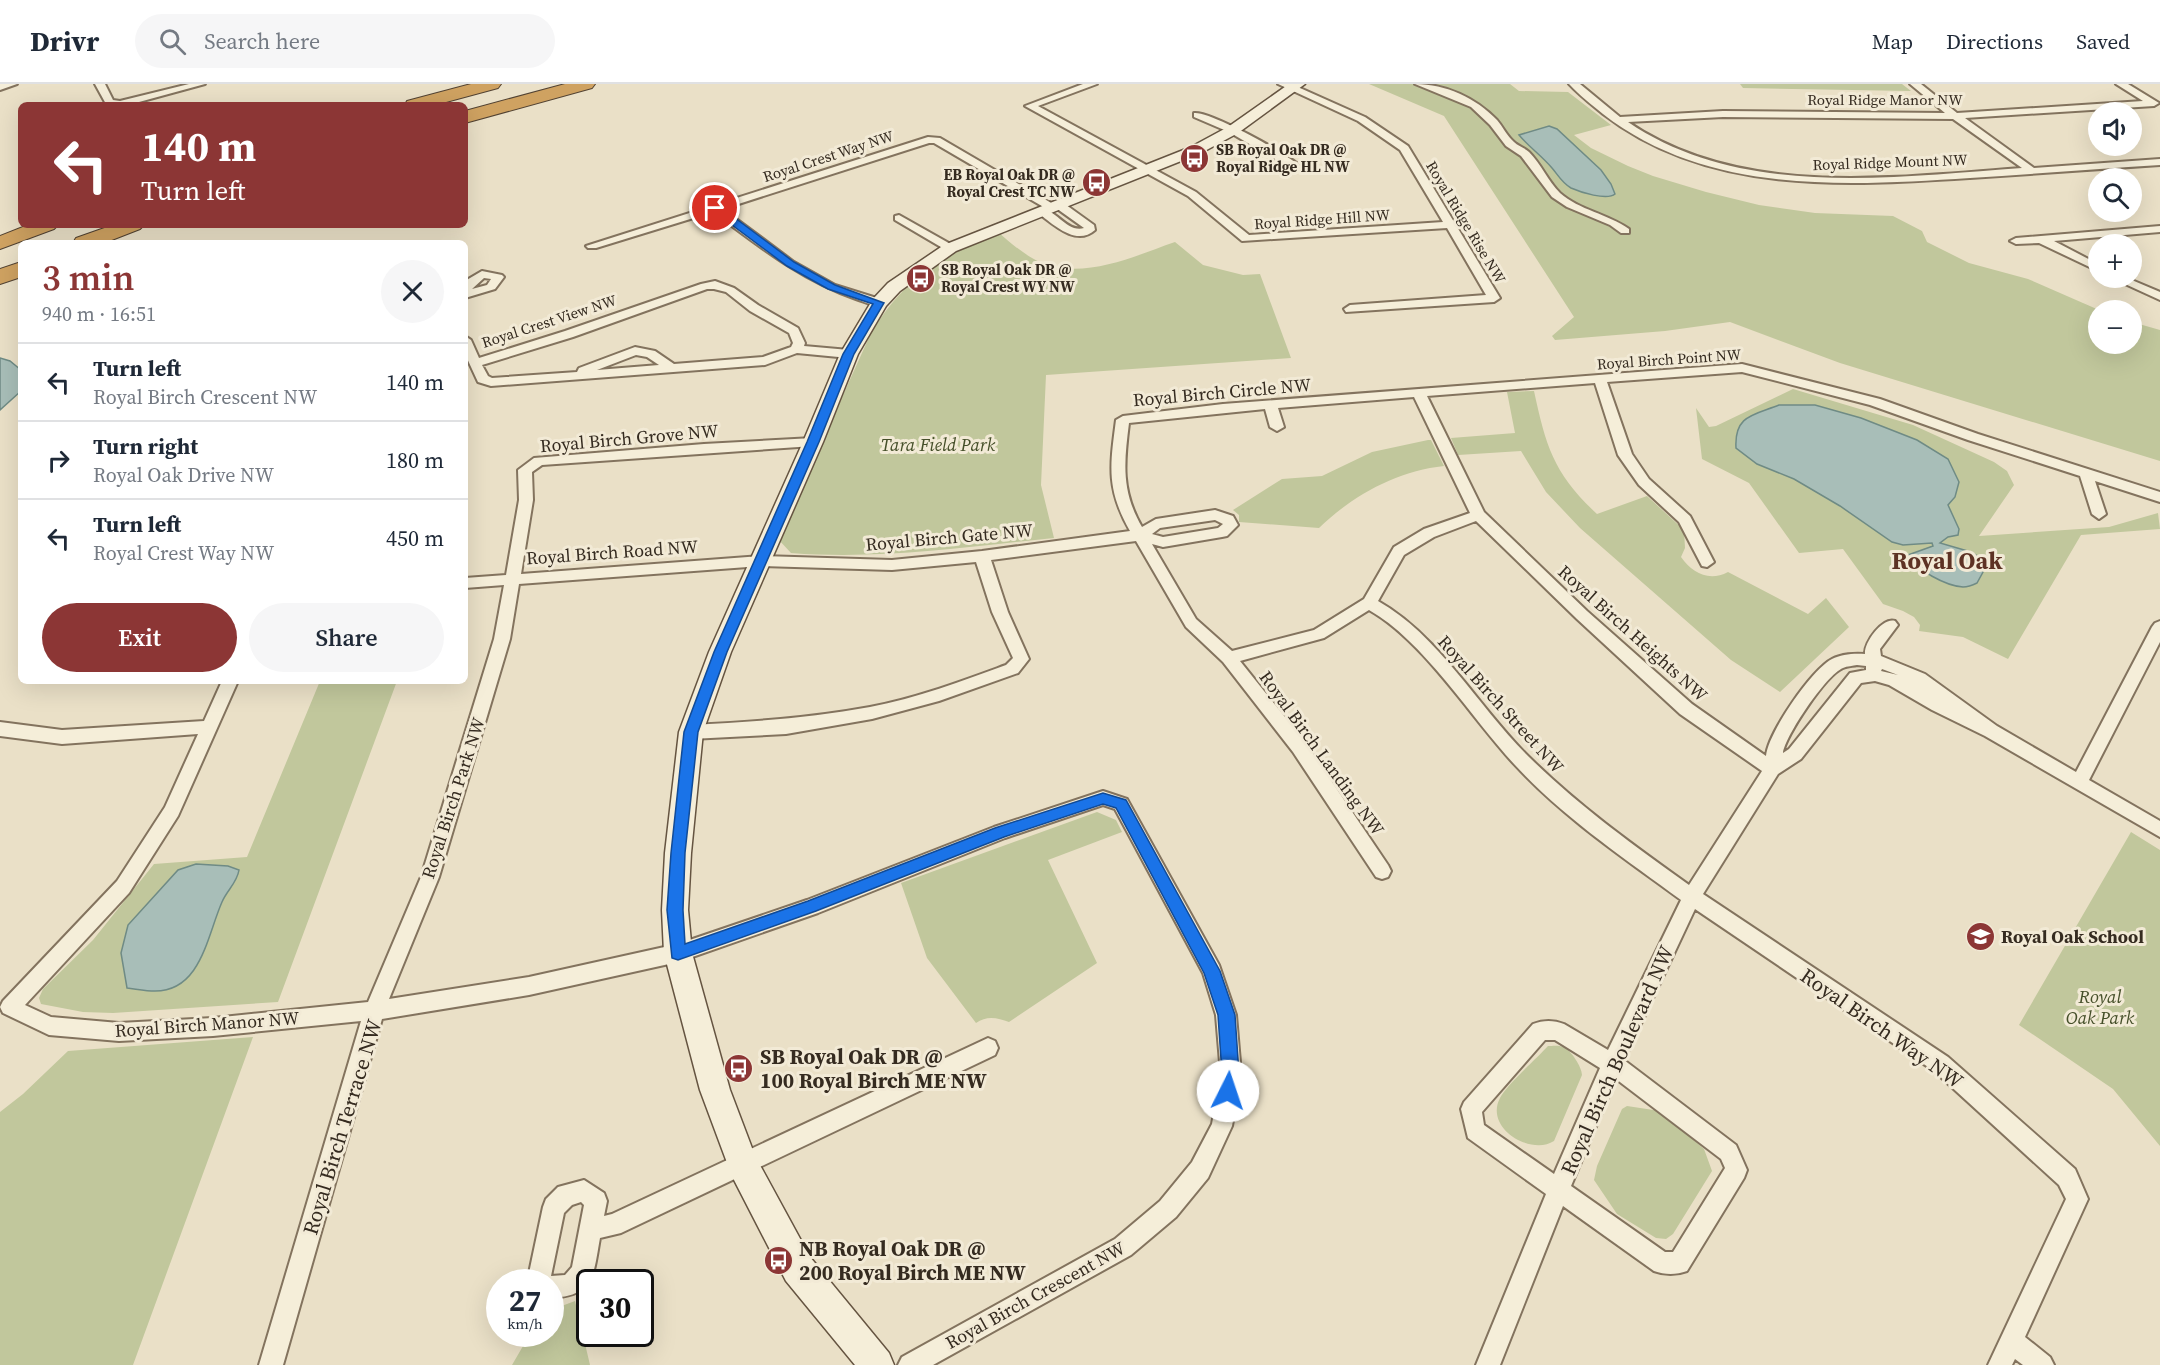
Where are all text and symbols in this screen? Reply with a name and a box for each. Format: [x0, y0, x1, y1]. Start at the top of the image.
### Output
search box [135, 14, 555, 68]
text: Drivr [30, 22, 99, 60]
icon: search [156, 25, 189, 58]
text: Search here [204, 26, 320, 56]
text: Map [1872, 27, 1913, 56]
text: Directions [1946, 27, 2043, 56]
text: Saved [2076, 27, 2130, 56]
street label: Royal Ridge Manor NW [1807, 89, 1963, 110]
map controls [2088, 102, 2142, 354]
button: sound [2088, 102, 2142, 156]
text: 140 m [141, 117, 256, 175]
street label: Royal Crest Way NW [760, 125, 896, 187]
icon: left [42, 126, 120, 204]
place label: SB Royal Oak DR @ Royal Ridge HL NW [1216, 139, 1350, 177]
bus stop icon: SB Royal Oak DR @ Royal Ridge HL NW [1179, 142, 1211, 174]
street label: Royal Ridge Mount NW [1812, 149, 1968, 175]
street label: Royal Ridge Rise NW [1421, 157, 1511, 288]
place label: EB Royal Oak DR @ Royal Crest TC NW [943, 164, 1075, 202]
bus stop icon: EB Royal Oak DR @ Royal Crest TC NW [1080, 167, 1112, 199]
button: search [2088, 168, 2142, 222]
text: Turn left [141, 172, 245, 209]
pin [689, 182, 740, 233]
icon: arrive [698, 191, 731, 224]
street label: Royal Ridge Hill NW [1253, 204, 1391, 234]
button: + [2088, 234, 2142, 288]
text: 3 min [42, 253, 134, 302]
place label: SB Royal Oak DR @ Royal Crest WY NW [941, 259, 1075, 297]
button: close [381, 260, 444, 323]
bus stop icon: SB Royal Oak DR @ Royal Crest WY NW [904, 262, 936, 294]
street label: Royal Crest View NW [479, 289, 620, 353]
text: 940 m · 16:51 [42, 300, 156, 328]
button: − [2088, 300, 2142, 354]
street label: Royal Birch Point NW [1596, 343, 1742, 375]
text: Turn left [93, 353, 181, 383]
icon: left [42, 366, 75, 399]
text: 140 m [386, 367, 444, 397]
street label: Royal Birch Circle NW [1132, 372, 1313, 412]
text: Royal Birch Crescent NW [93, 383, 317, 411]
street label: Royal Birch Grove NW [539, 418, 720, 458]
text: Turn right [93, 431, 198, 461]
park label: Tara Field Park [881, 432, 996, 457]
icon: right [42, 444, 75, 477]
text: 180 m [386, 445, 444, 475]
text: Royal Oak Drive NW [93, 461, 274, 489]
text: Turn left [93, 509, 181, 539]
street label: Royal Birch Gate NW [864, 517, 1034, 557]
icon: left [42, 522, 75, 555]
text: 450 m [386, 523, 444, 553]
street label: Royal Birch Road NW [525, 533, 699, 570]
text: Royal Crest Way NW [93, 539, 274, 567]
district label: Royal Oak [1891, 544, 2003, 577]
street label: Royal Birch Heights NW [1553, 559, 1714, 707]
button: Exit [42, 603, 237, 672]
button: Share [249, 603, 444, 672]
street label: Royal Birch Street NW [1432, 630, 1570, 779]
street label: Royal Birch Landing NW [1254, 666, 1391, 841]
street label: Royal Birch Park NW [415, 713, 491, 882]
school or university icon: Royal Oak School [1964, 920, 1996, 952]
place label: Royal Oak School [2001, 924, 2144, 949]
street label: Royal Birch Boulevard NW [1553, 940, 1681, 1179]
street label: Royal Birch Way NW [1795, 961, 1970, 1096]
park label: Royal Oak Park [2066, 984, 2135, 1030]
street label: Royal Birch Manor NW [114, 1005, 301, 1043]
street label: Royal Birch Terrace NW [295, 1015, 389, 1238]
place label: SB Royal Oak DR @ 100 Royal Birch ME NW [760, 1042, 987, 1095]
bus stop icon: SB Royal Oak DR @ 100 Royal Birch ME NW [723, 1052, 755, 1084]
position arrow [1196, 1059, 1260, 1123]
place label: NB Royal Oak DR @ 200 Royal Birch ME NW [799, 1234, 1026, 1287]
street label: Royal Birch Crescent NW [941, 1235, 1130, 1355]
bus stop icon: NB Royal Oak DR @ 200 Royal Birch ME NW [762, 1244, 794, 1276]
speed limit sign: 30 [576, 1269, 654, 1347]
text: 27 [509, 1280, 541, 1321]
text: km/h [507, 1313, 543, 1334]

